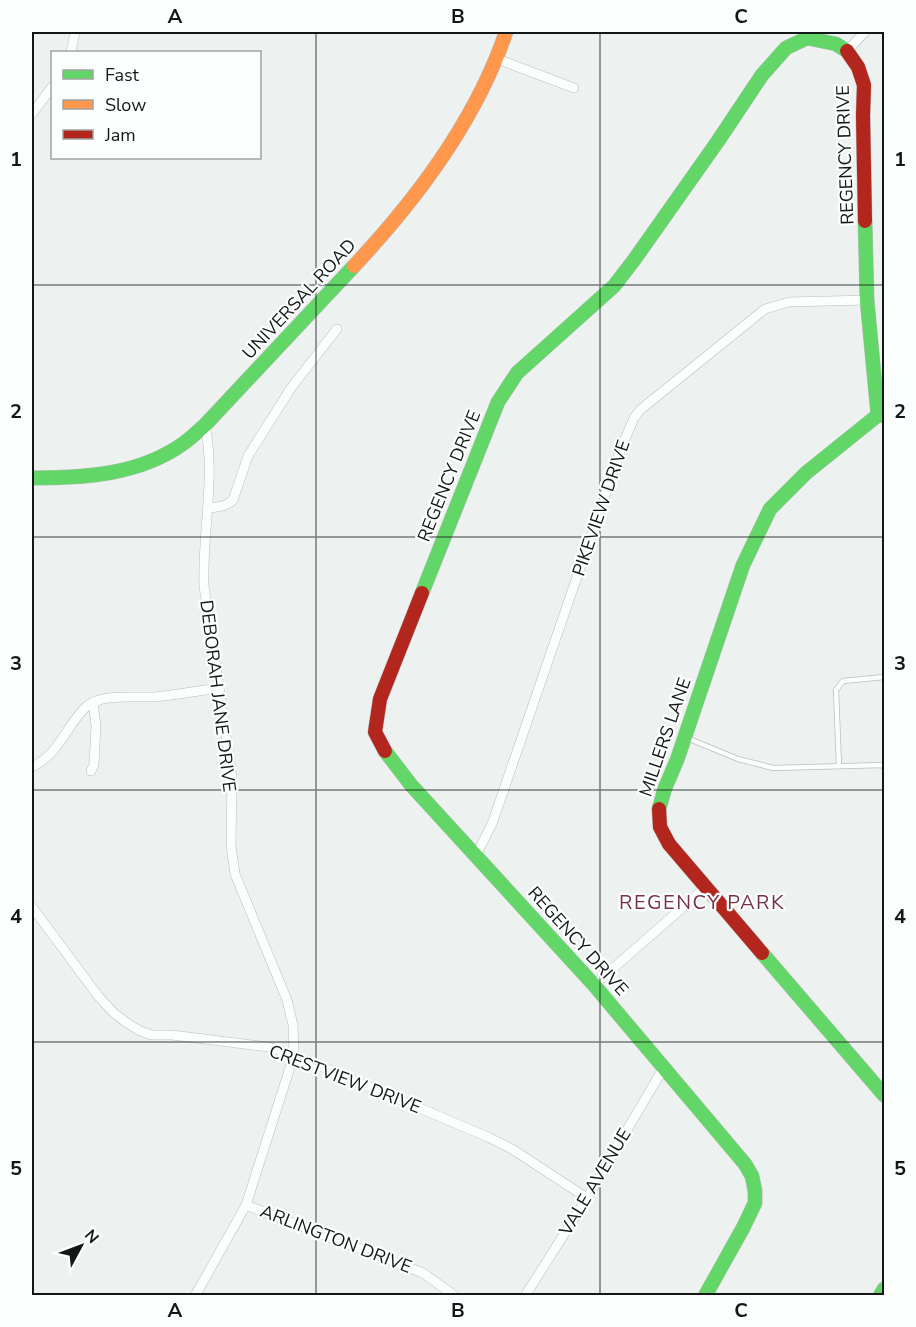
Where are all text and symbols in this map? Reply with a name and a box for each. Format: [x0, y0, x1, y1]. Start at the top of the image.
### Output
text: A [168, 3, 183, 30]
text: B [451, 3, 465, 30]
text: C [734, 3, 748, 30]
legend [51, 51, 261, 159]
text: Fast [105, 63, 140, 87]
street label: REGENCY DRIVE [831, 85, 859, 225]
text: Slow [105, 93, 146, 117]
text: Jam [104, 123, 136, 147]
text: 1 [10, 146, 22, 173]
text: 1 [894, 146, 906, 173]
street label: UNIVERSAL ROAD [237, 234, 361, 364]
text: 2 [10, 398, 22, 425]
text: 2 [894, 398, 906, 425]
street label: REGENCY DRIVE [412, 407, 486, 545]
street label: PIKEVIEW DRIVE [566, 437, 636, 579]
street label: DEBORAH JANE DRIVE [194, 599, 242, 793]
text: 3 [10, 650, 22, 677]
text: 3 [894, 650, 906, 677]
street label: MILLERS LANE [633, 674, 697, 800]
street label: REGENCY DRIVE [522, 881, 634, 1001]
district label: REGENCY PARK [619, 889, 785, 916]
text: 4 [10, 903, 22, 930]
text: 4 [894, 903, 906, 930]
street label: CRESTVIEW DRIVE [266, 1039, 424, 1119]
street label: VALE AVENUE [553, 1124, 637, 1241]
text: 5 [10, 1155, 22, 1182]
text: 5 [894, 1155, 906, 1182]
street label: ARLINGTON DRIVE [257, 1199, 415, 1279]
north arrow [51, 1216, 111, 1276]
text: N [79, 1225, 104, 1249]
text: A [168, 1297, 183, 1324]
text: B [451, 1297, 465, 1324]
text: C [734, 1297, 748, 1324]

